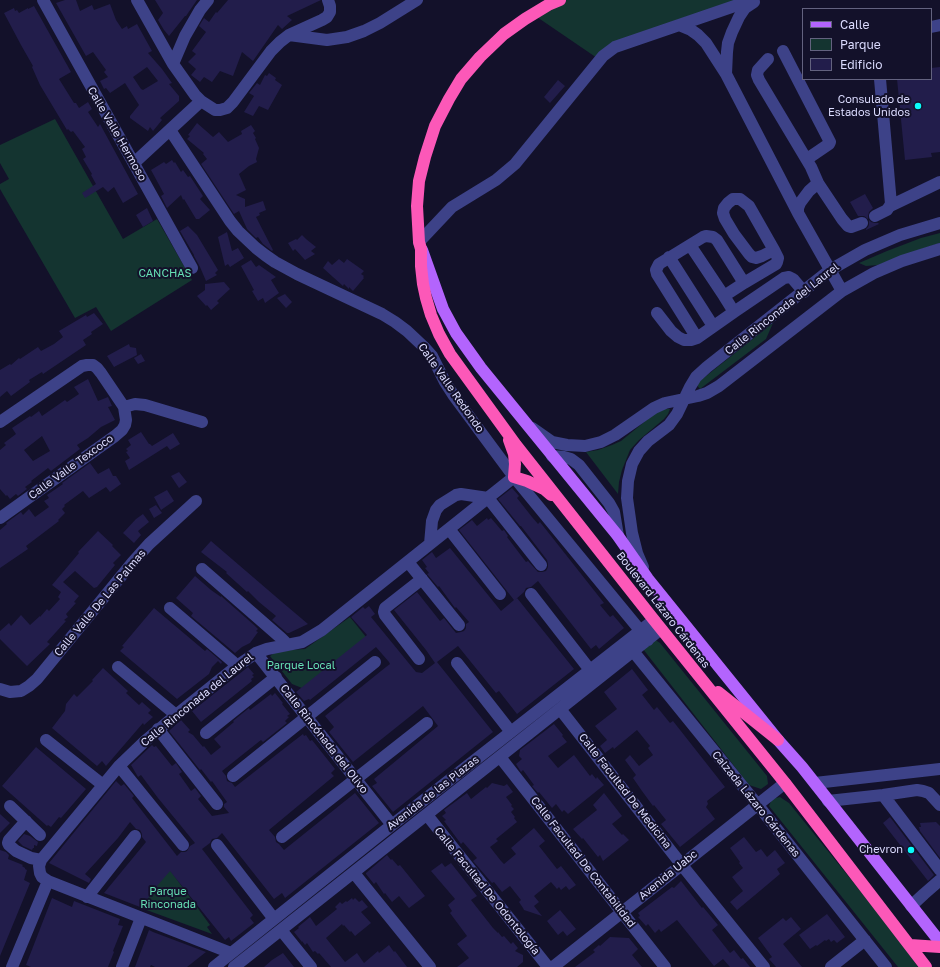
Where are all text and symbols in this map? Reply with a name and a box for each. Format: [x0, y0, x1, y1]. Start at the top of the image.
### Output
legend [802, 8, 932, 80]
text: Calle [840, 17, 869, 32]
text: Parque [840, 37, 881, 52]
text: Edificio [840, 57, 882, 72]
street label: Calle Valle Hermoso [85, 85, 149, 183]
place label: Consulado de Estados Unidos [828, 93, 910, 119]
marker: Consulado de Estados Unidos [913, 101, 923, 111]
street label: Calle Rinconada del Laurel [722, 260, 842, 358]
park label: CANCHAS [138, 267, 192, 281]
street label: Calle Valle Redondo [415, 341, 487, 435]
street label: Calle Valle Texcoco [26, 432, 116, 502]
street label: Calle Valle De Las Palmas [51, 547, 149, 659]
street label: Boulevard Lázaro Cárdenas [614, 549, 712, 671]
street label: Calle Rinconada del Laurel [138, 651, 256, 749]
park label: Parque Local [267, 659, 335, 673]
street label: Calle Rincónada del Olivo [277, 682, 371, 796]
street label: Calle Facultad De Medicina [576, 731, 674, 851]
street label: Calzada Lázaro Cárdenas [709, 748, 803, 860]
street label: Avenida de las Plazas [384, 753, 482, 833]
street label: Calle Facultad De Contabilidad [528, 794, 638, 930]
street label: Calle Facultad De Odontología [431, 825, 543, 957]
place label: Chevron [859, 843, 903, 857]
marker: Chevron [906, 845, 916, 855]
street label: Avenida Uabc [636, 847, 700, 903]
park label: Parque Rinconada [140, 885, 196, 911]

